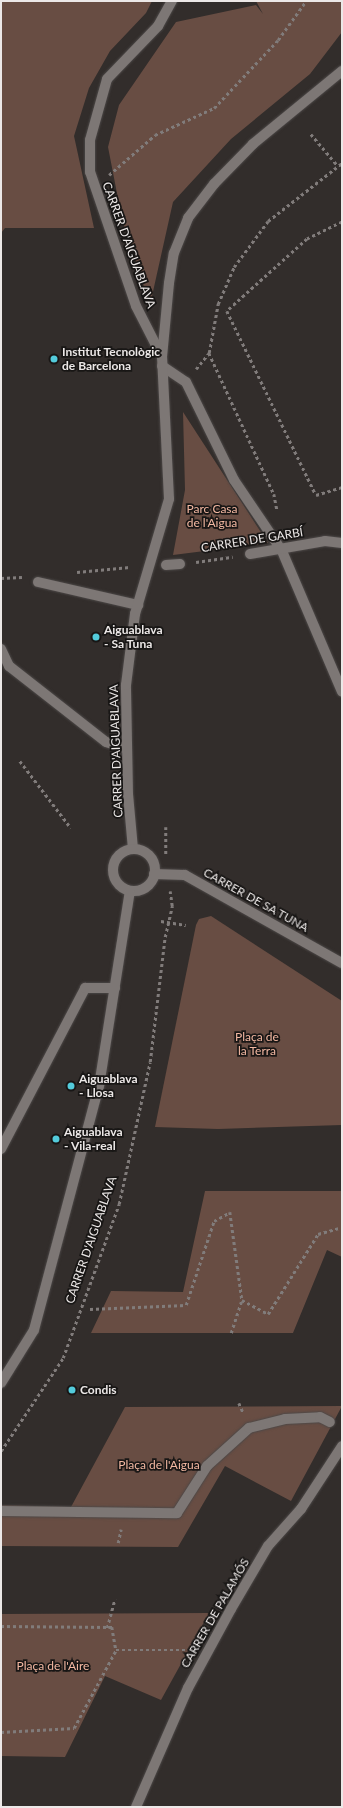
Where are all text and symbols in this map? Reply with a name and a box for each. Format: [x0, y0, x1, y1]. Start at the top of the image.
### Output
street label: CARRER D'AIGUABLAVA [99, 180, 159, 310]
place label: Institut Tecnològic de Barcelona [62, 345, 160, 373]
marker: Institut Tecnològic de Barcelona [49, 354, 59, 364]
park label: Parc Casa de l'Aigua [186, 502, 238, 530]
street label: CARRER DE GARBÍ [200, 525, 304, 555]
place label: Aiguablava - Sa Tuna [104, 623, 163, 651]
marker: Aiguablava - Sa Tuna [91, 632, 101, 642]
street label: CARRER D'AIGUABLAVA [106, 684, 126, 818]
street label: CARRER DE SA TUNA [201, 865, 311, 935]
park label: Plaça de la Terra [235, 1030, 279, 1058]
place label: Aiguablava - Llosa [79, 1072, 138, 1100]
marker: Aiguablava - Llosa [66, 1081, 76, 1091]
place label: Aiguablava - Vila-real [64, 1125, 123, 1153]
marker: Aiguablava - Vila-real [51, 1134, 61, 1144]
street label: CARRER D'AIGUABLAVA [62, 1175, 120, 1305]
place label: Condis [80, 1383, 117, 1397]
marker: Condis [67, 1385, 77, 1395]
park label: Plaça de l'Aigua [118, 1458, 200, 1472]
street label: CARRER DE PALAMÓS [178, 1556, 252, 1670]
park label: Plaça de l'Aire [17, 1659, 89, 1673]

